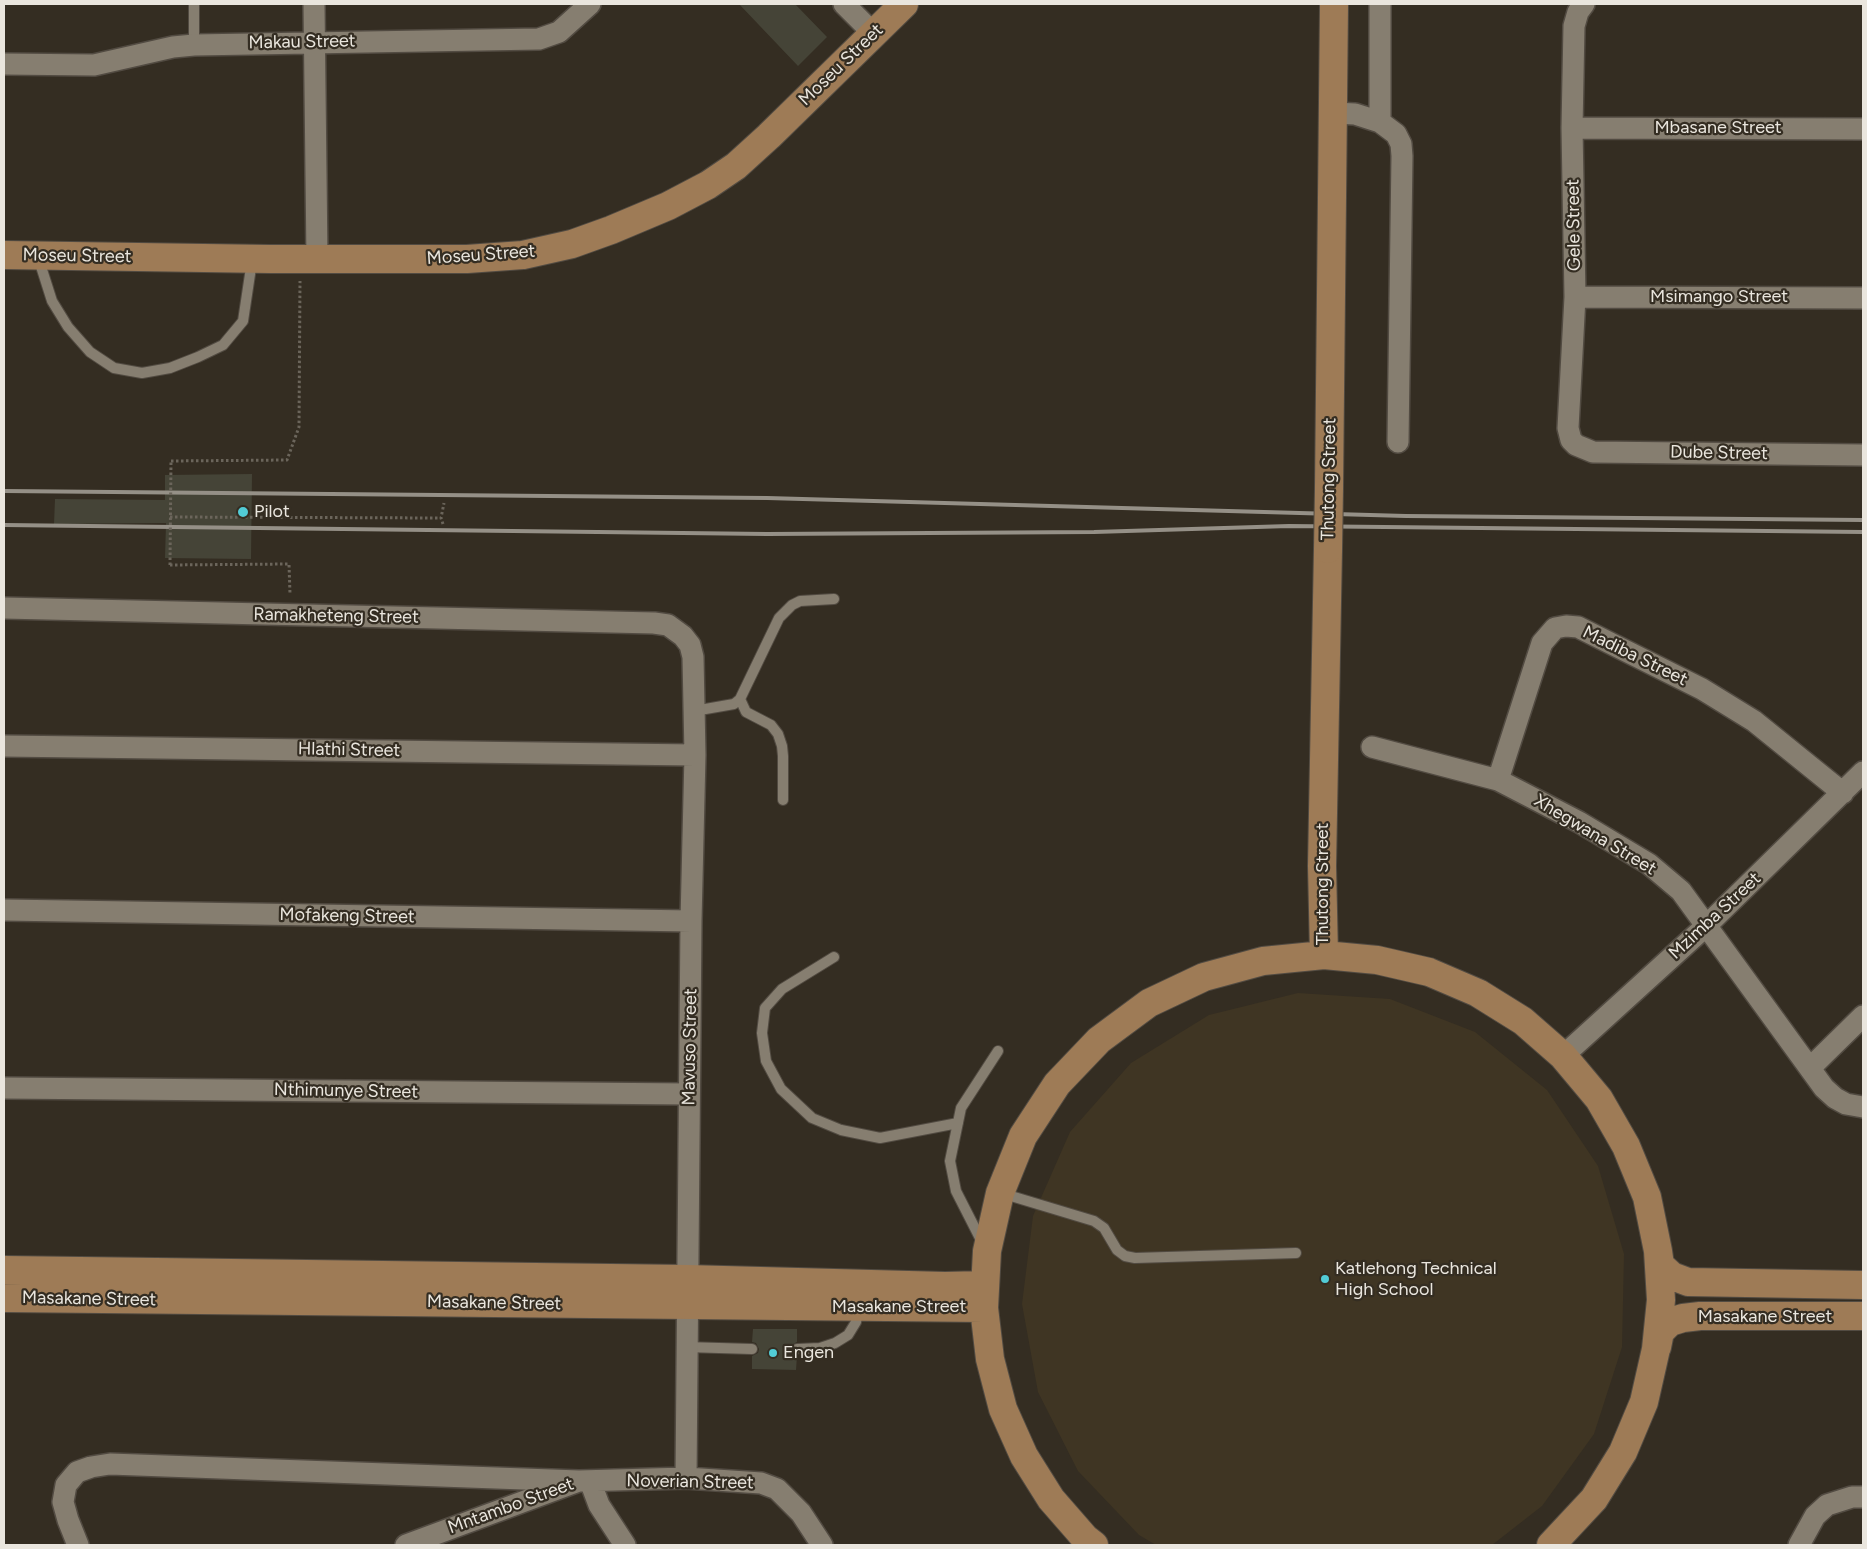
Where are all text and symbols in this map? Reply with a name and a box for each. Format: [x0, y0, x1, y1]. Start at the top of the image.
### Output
street label: Moseu Street [794, 19, 888, 111]
street label: Makau Street [248, 30, 356, 54]
street label: Mbasane Street [1654, 117, 1782, 139]
street label: Gele Street [1562, 179, 1586, 271]
street label: Moseu Street [426, 240, 536, 270]
street label: Moseu Street [22, 244, 132, 268]
street label: Msimango Street [1650, 286, 1788, 308]
street label: Thutong Street [1317, 417, 1341, 541]
street label: Dube Street [1670, 441, 1768, 465]
place label: Pilot [254, 501, 290, 523]
marker: Pilot [236, 505, 250, 519]
street label: Ramakheteng Street [253, 604, 419, 628]
street label: Madiba Street [1579, 621, 1691, 691]
street label: Hlathi Street [298, 738, 400, 762]
street label: Xhegwana Street [1530, 790, 1660, 880]
street label: Thutong Street [1312, 823, 1334, 945]
street label: Mzimba Street [1664, 868, 1766, 964]
street label: Mofakeng Street [279, 904, 415, 928]
street label: Mavuso Street [678, 988, 702, 1106]
street label: Nthimunye Street [274, 1079, 418, 1103]
place label: Katlehong Technical High School [1335, 1258, 1497, 1300]
marker: Katlehong Technical High School [1319, 1273, 1331, 1285]
street label: Masakane Street [22, 1287, 156, 1311]
street label: Masakane Street [427, 1291, 561, 1315]
street label: Masakane Street [832, 1296, 966, 1318]
street label: Masakane Street [1698, 1306, 1832, 1328]
place label: Engen [783, 1342, 834, 1364]
marker: Engen [767, 1347, 779, 1359]
street label: Noverian Street [626, 1470, 754, 1494]
street label: Mntambo Street [445, 1473, 577, 1539]

